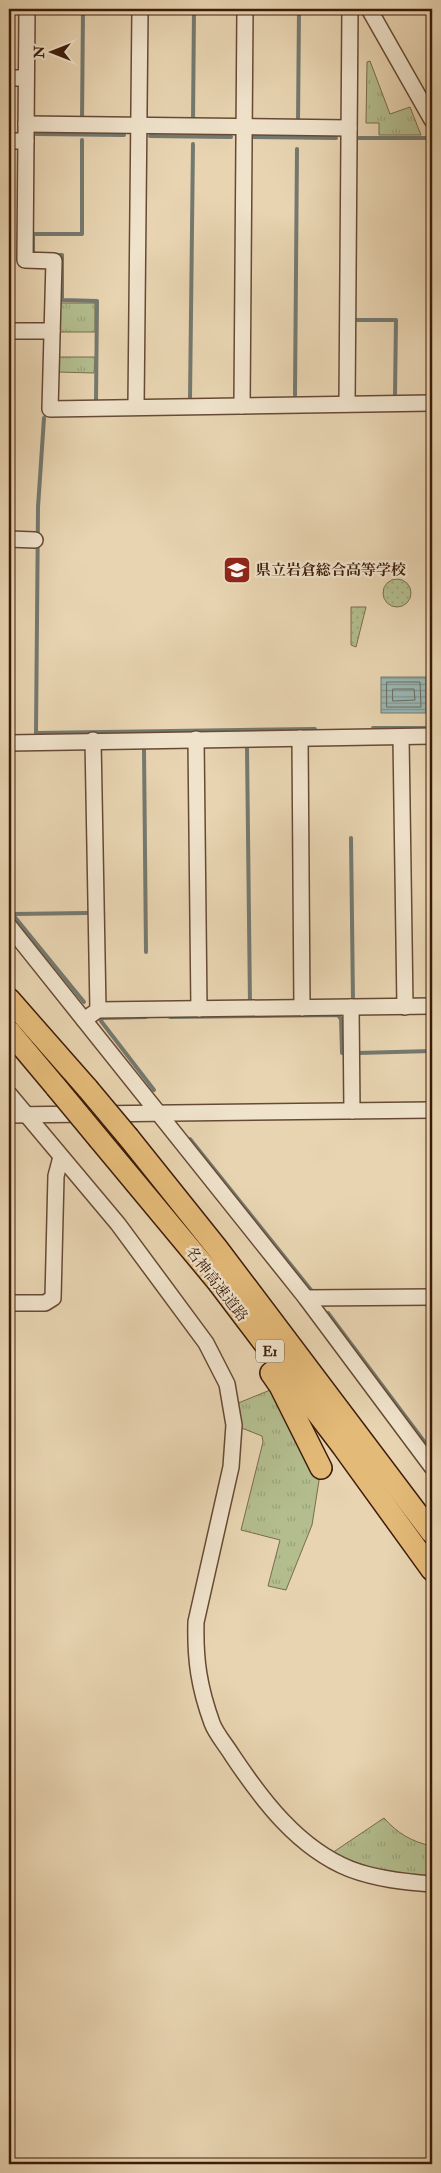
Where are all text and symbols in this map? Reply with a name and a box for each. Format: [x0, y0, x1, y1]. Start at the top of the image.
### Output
north arrow [28, 28, 78, 78]
text: N [31, 45, 48, 59]
school or university icon: 県立岩倉総合高等学校 [222, 555, 252, 585]
place label: 県立岩倉総合高等学校 [256, 561, 406, 580]
street label: 名神高速道路 [181, 1243, 252, 1326]
road number: E1 [256, 1340, 284, 1362]

